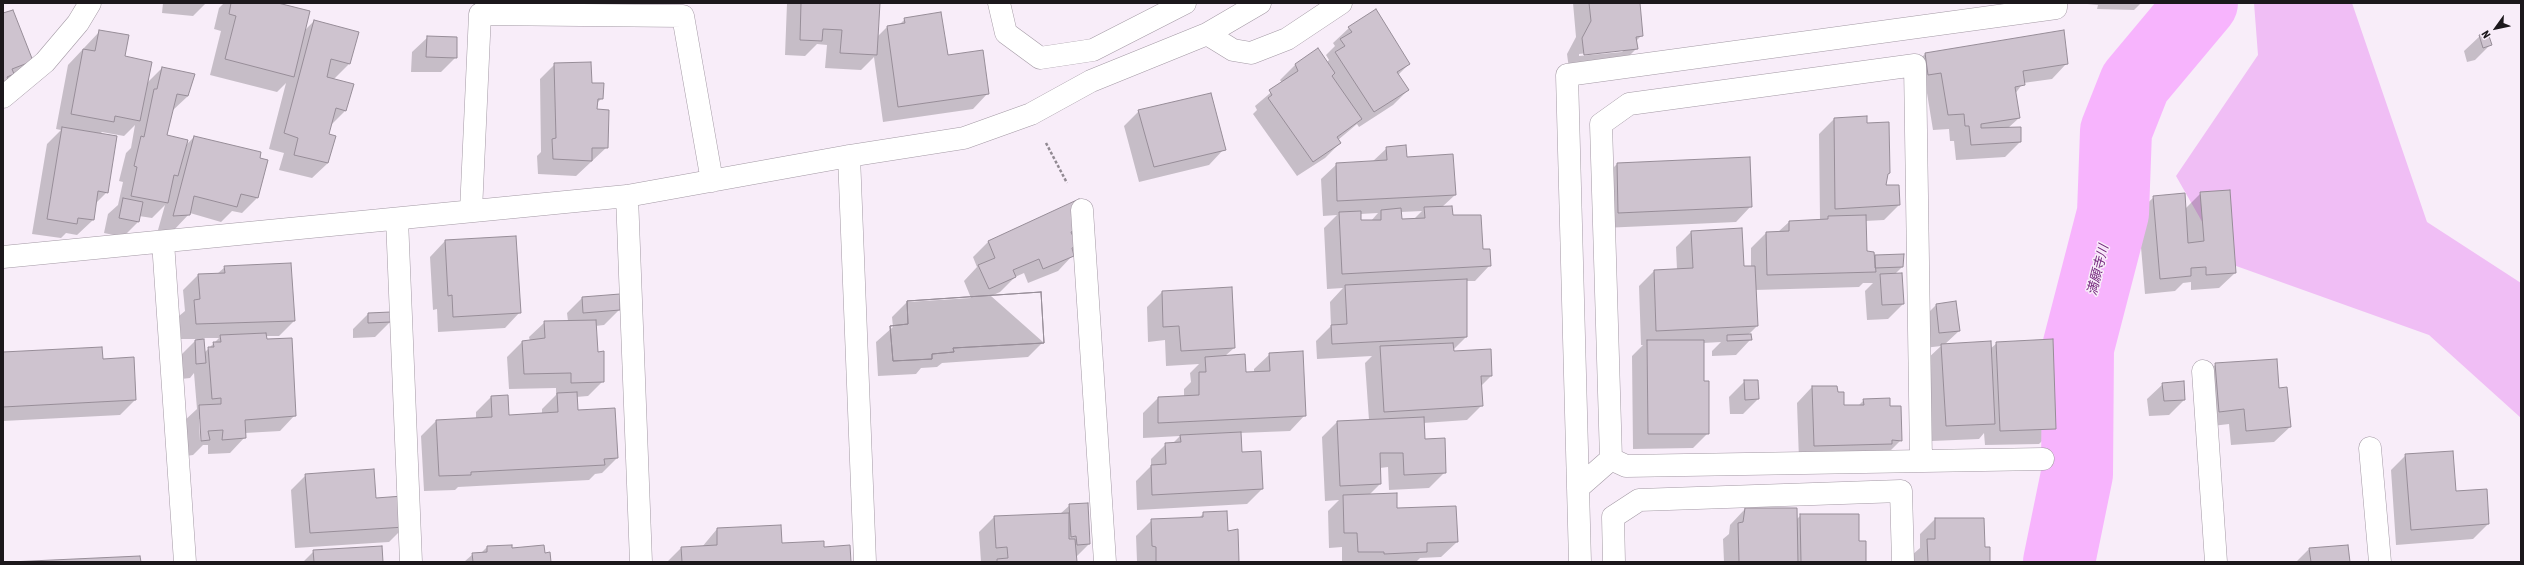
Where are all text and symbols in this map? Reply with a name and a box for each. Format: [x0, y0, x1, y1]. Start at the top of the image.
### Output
north arrow [2476, 8, 2516, 48]
text: N [2479, 29, 2493, 41]
water label: 満願寺川 [2084, 243, 2112, 297]

